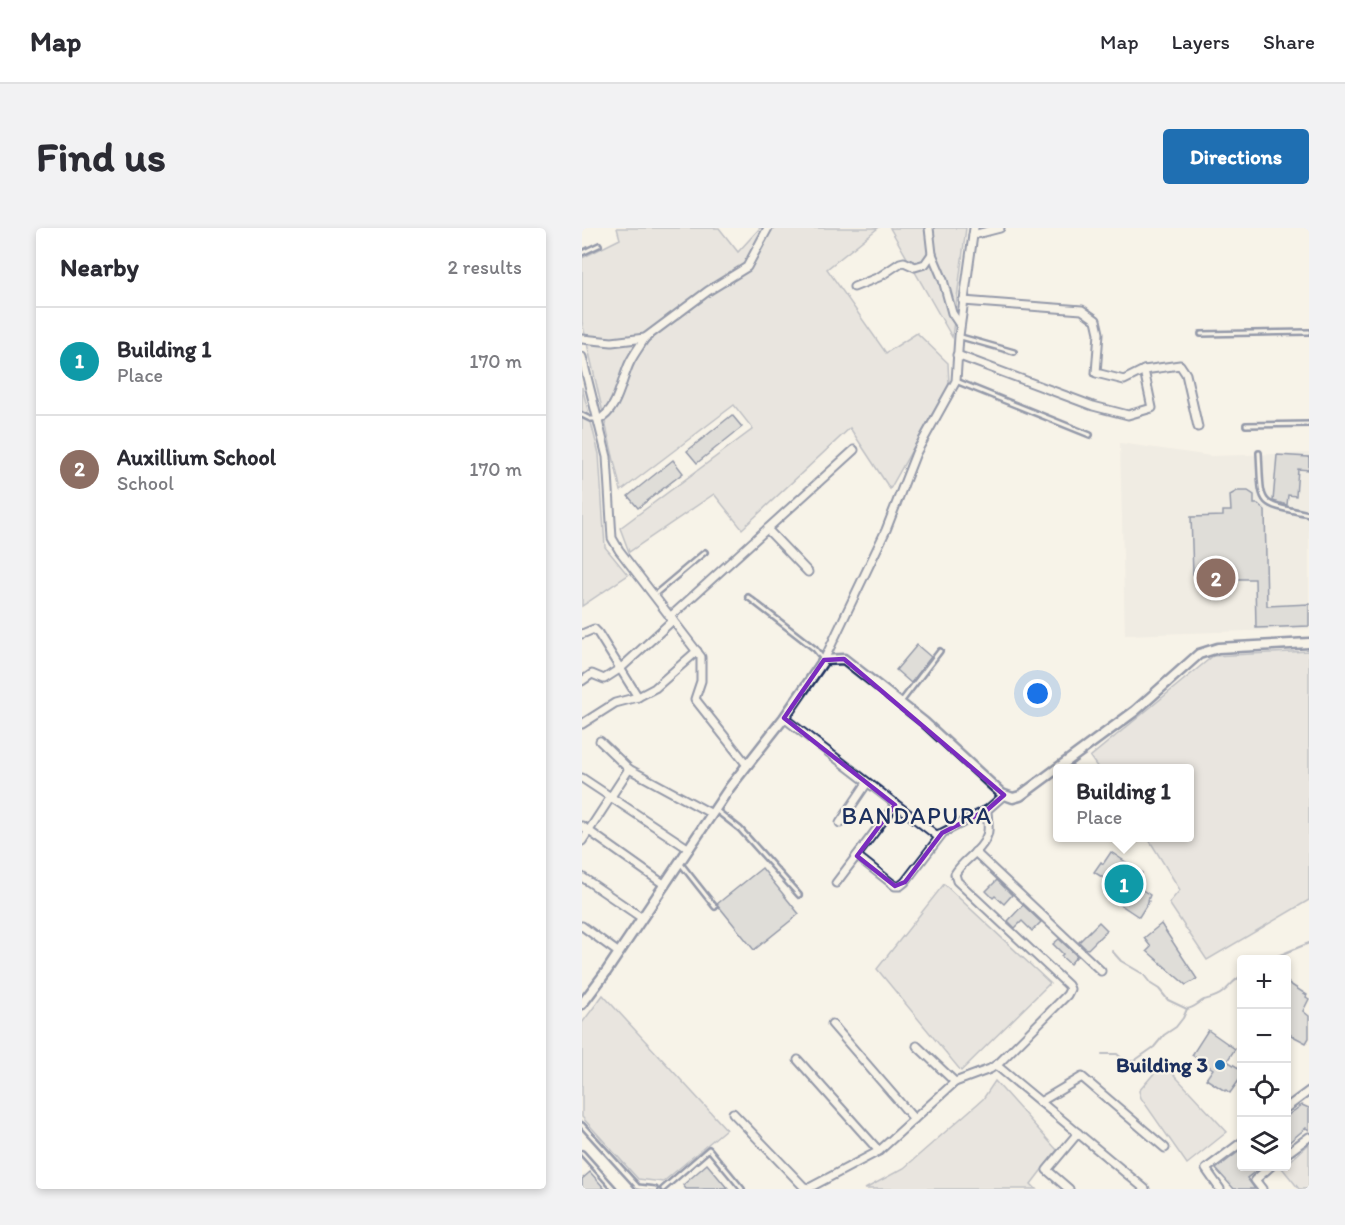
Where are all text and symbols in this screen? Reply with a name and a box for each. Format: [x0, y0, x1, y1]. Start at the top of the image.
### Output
text: Map [30, 24, 81, 58]
text: Map [1100, 29, 1139, 54]
text: Layers [1172, 29, 1230, 54]
text: Share [1263, 29, 1315, 54]
button: Directions [1163, 129, 1309, 184]
text: Find us [36, 131, 166, 182]
text: Nearby [60, 251, 139, 283]
text: 2 results [448, 255, 522, 279]
text: Building 1 [117, 336, 212, 363]
text: 1 [75, 349, 84, 373]
text: 170 m [469, 349, 522, 373]
text: Place [117, 363, 163, 387]
text: Auxillium School [117, 444, 276, 471]
text: 2 [74, 457, 85, 481]
text: 170 m [469, 457, 522, 481]
text: School [117, 471, 174, 495]
pin: 2 [1196, 556, 1236, 600]
your location [1023, 679, 1052, 708]
popup [1053, 764, 1194, 842]
text: Building 1 [1076, 778, 1171, 805]
district label: BANDAPURA [842, 801, 993, 830]
text: Place [1076, 805, 1122, 829]
pin: 1 [1104, 862, 1144, 906]
map controls [1237, 955, 1291, 1171]
button: + [1237, 955, 1291, 1009]
button: − [1237, 1009, 1291, 1063]
place label: Building 3 [1116, 1052, 1208, 1078]
marker: Building 3 [1213, 1058, 1227, 1072]
button: locate [1237, 1063, 1291, 1117]
button: layers [1237, 1117, 1291, 1171]

